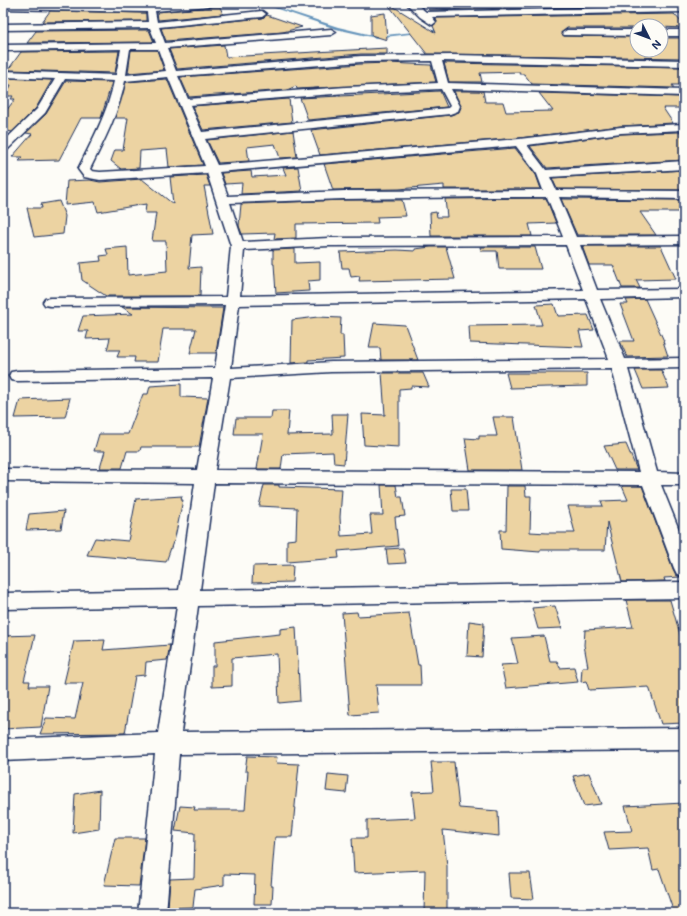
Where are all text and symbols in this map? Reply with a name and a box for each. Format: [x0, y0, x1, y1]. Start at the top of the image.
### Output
north arrow [629, 18, 669, 58]
text: N [648, 37, 665, 53]

